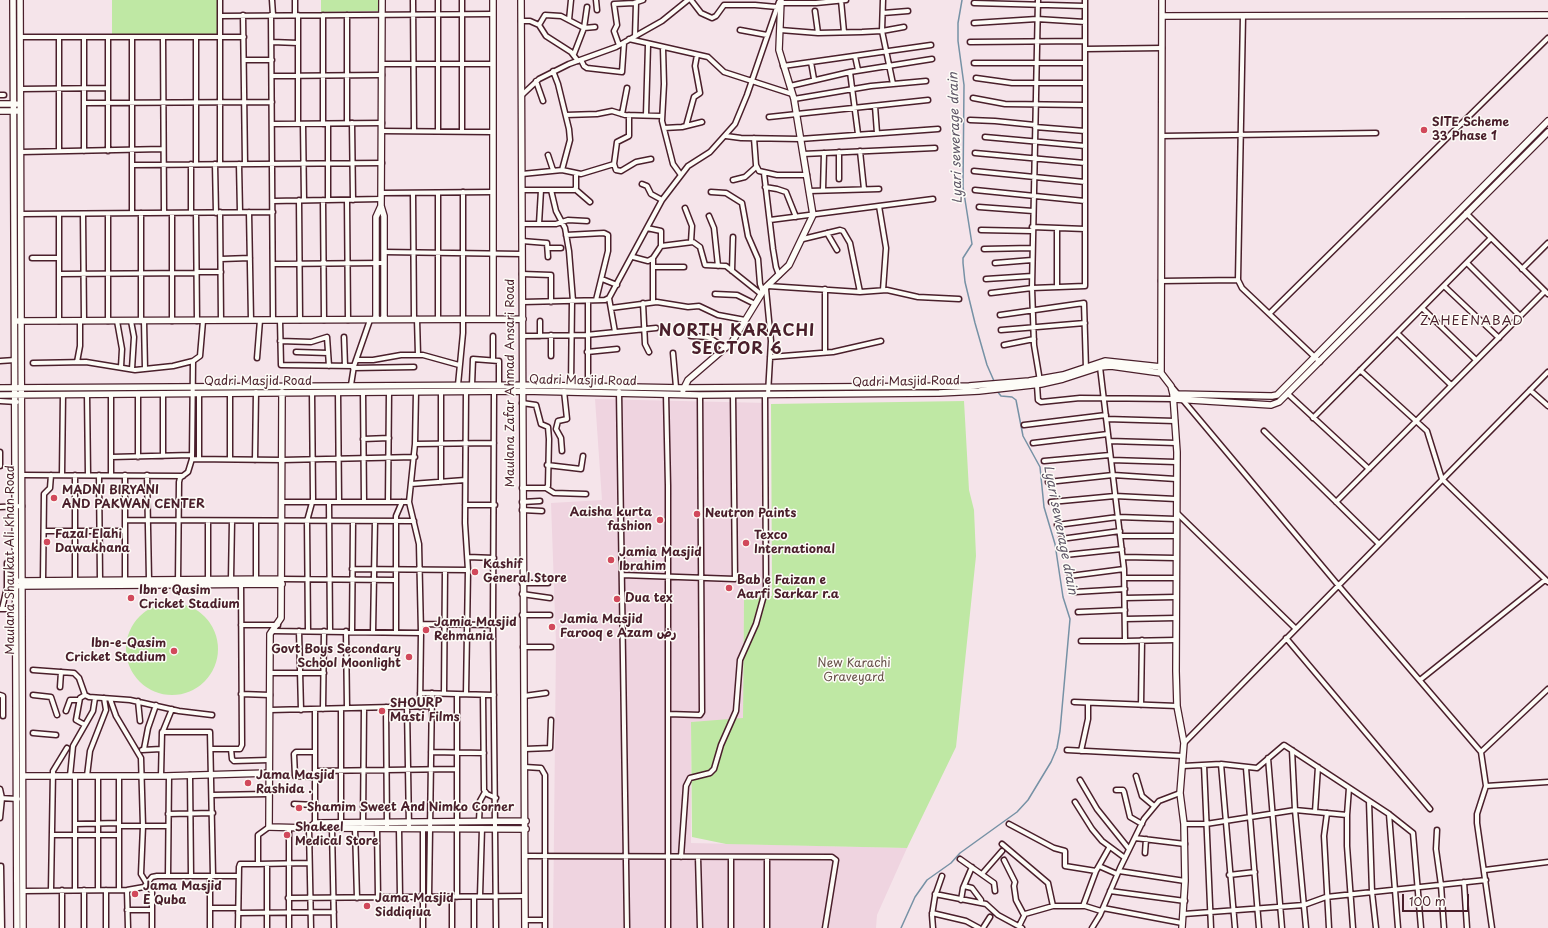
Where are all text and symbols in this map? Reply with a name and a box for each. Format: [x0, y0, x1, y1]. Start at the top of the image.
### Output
water label: Lyari sewerage drain [946, 72, 966, 204]
place label: SITE Scheme 33 Phase 1 [1432, 116, 1509, 144]
marker: SITE Scheme 33 Phase 1 [1419, 125, 1429, 135]
street label: Maulana Zafar Ahmad Ansari Road [504, 279, 518, 487]
district label: ZAHEENABAD [1420, 313, 1524, 329]
district label: NORTH KARACHI SECTOR 6 [659, 322, 815, 360]
street label: Qadri Masjid Road [529, 373, 637, 389]
street label: Qadri Masjid Road [852, 374, 960, 390]
street label: Qadri Masjid Road [204, 375, 312, 389]
water label: Lyari sewerage drain [1040, 464, 1080, 596]
street label: Maulana Shaukat Ali Khan Road [4, 465, 18, 655]
place label: MADNI BIRYANI AND PAKWAN CENTER [62, 484, 205, 512]
marker: MADNI BIRYANI AND PAKWAN CENTER [49, 493, 59, 503]
place label: Aaisha kurta fashion [570, 506, 652, 534]
place label: Neutron Paints [705, 507, 796, 521]
marker: Neutron Paints [692, 509, 702, 519]
marker: Aaisha kurta fashion [655, 515, 665, 525]
place label: Fazal Elahi Dawakhana [55, 528, 130, 556]
place label: Texco International [754, 529, 835, 557]
marker: Fazal Elahi Dawakhana [42, 537, 52, 547]
marker: Texco International [741, 538, 751, 548]
place label: Jamia Masjid Ibrahim [619, 546, 702, 574]
marker: Jamia Masjid Ibrahim [606, 555, 616, 565]
place label: Kashif General Store [483, 558, 567, 586]
marker: Kashif General Store [470, 567, 480, 577]
place label: Bab e Faizan e Aarfi Sarkar r.a [737, 574, 839, 602]
marker: Bab e Faizan e Aarfi Sarkar r.a [724, 583, 734, 593]
place label: Ibn e Qasim Cricket Stadium [139, 584, 240, 612]
place label: Dua tex [625, 592, 673, 606]
marker: Ibn e Qasim Cricket Stadium [126, 593, 136, 603]
marker: Dua tex [612, 594, 622, 604]
place label: Jamia Masjid Farooq e Azam رض [560, 613, 676, 641]
place label: Jamia Masjid Rehmania [434, 616, 517, 644]
marker: Jamia Masjid Farooq e Azam رض [547, 622, 557, 632]
marker: Jamia Masjid Rehmania [421, 625, 431, 635]
place label: Ibn-e-Qasim Cricket Stadium [65, 637, 166, 665]
place label: Govt Boys Secondary School Moonlight [271, 643, 401, 671]
marker: Ibn-e-Qasim Cricket Stadium [169, 646, 179, 656]
marker: Govt Boys Secondary School Moonlight [404, 652, 414, 662]
park label: New Karachi Graveyard [817, 657, 891, 685]
place label: SHOURP Masti Films [390, 697, 460, 725]
marker: SHOURP Masti Films [377, 706, 387, 716]
place label: Jama Masjid Rashida . [256, 769, 335, 797]
marker: Jama Masjid Rashida . [243, 778, 253, 788]
place label: Shamim Sweet And Nimko Corner [307, 801, 514, 815]
marker: Shamim Sweet And Nimko Corner [294, 803, 304, 813]
place label: Shakeel Medical Store [295, 821, 378, 849]
marker: Shakeel Medical Store [282, 830, 292, 840]
place label: Jama Masjid E Quba [143, 880, 222, 908]
scale bar [1404, 886, 1471, 912]
marker: Jama Masjid E Quba [130, 889, 140, 899]
place label: Jama Masjid Siddiqiua [375, 892, 454, 920]
text: 100 m [1409, 892, 1446, 910]
marker: Jama Masjid Siddiqiua [362, 901, 372, 911]

